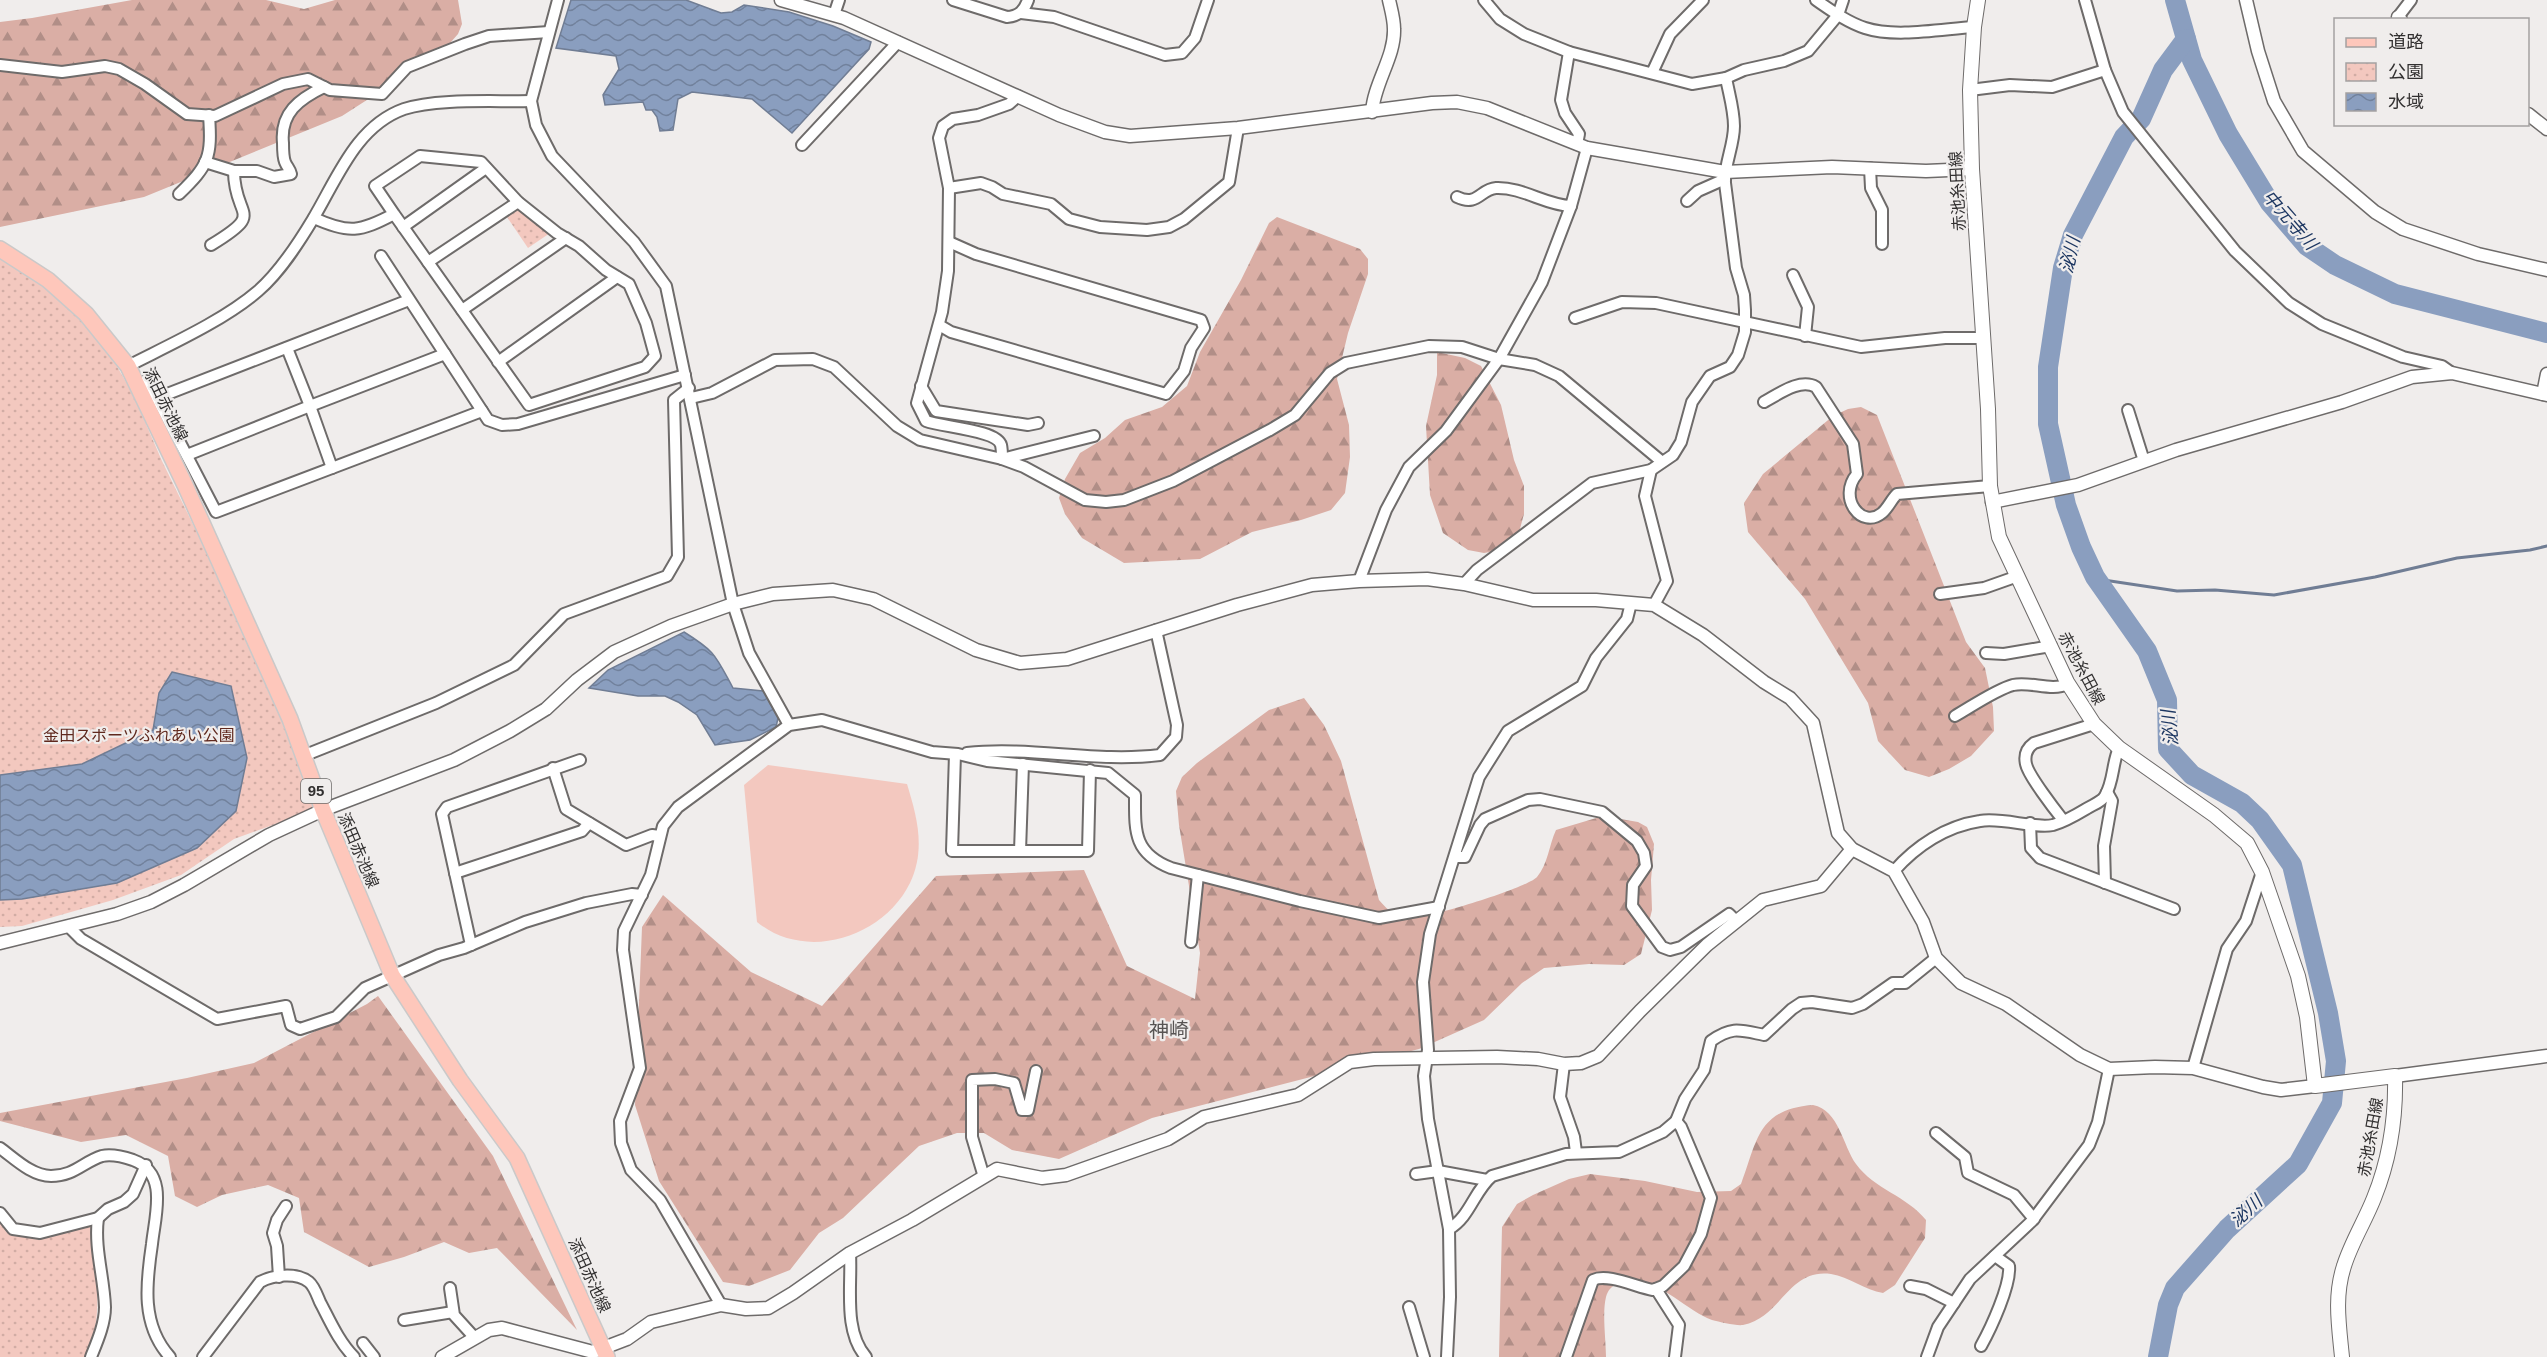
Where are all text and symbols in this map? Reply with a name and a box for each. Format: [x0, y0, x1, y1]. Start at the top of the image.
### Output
legend [2334, 18, 2529, 126]
text: 道路 [2388, 32, 2424, 52]
text: 公園 [2388, 62, 2424, 82]
text: 水域 [2388, 92, 2424, 112]
street label: 赤池糸田線 [1947, 151, 1968, 231]
water label: 中元寺川 [2259, 186, 2322, 255]
water label: 泌川 [2056, 233, 2084, 275]
street label: 添田赤池線 [140, 365, 191, 444]
street label: 赤池糸田線 [2055, 629, 2108, 708]
water label: 泌川 [2158, 707, 2182, 747]
park label: 金田スポーツふれあい公園 [43, 727, 235, 744]
road number: 95 [301, 779, 331, 803]
street label: 添田赤池線 [335, 810, 382, 890]
district label: 神崎 [1149, 1019, 1189, 1041]
street label: 赤池糸田線 [2355, 1096, 2386, 1178]
water label: 泌川 [2226, 1190, 2268, 1230]
street label: 添田赤池線 [566, 1235, 614, 1315]

